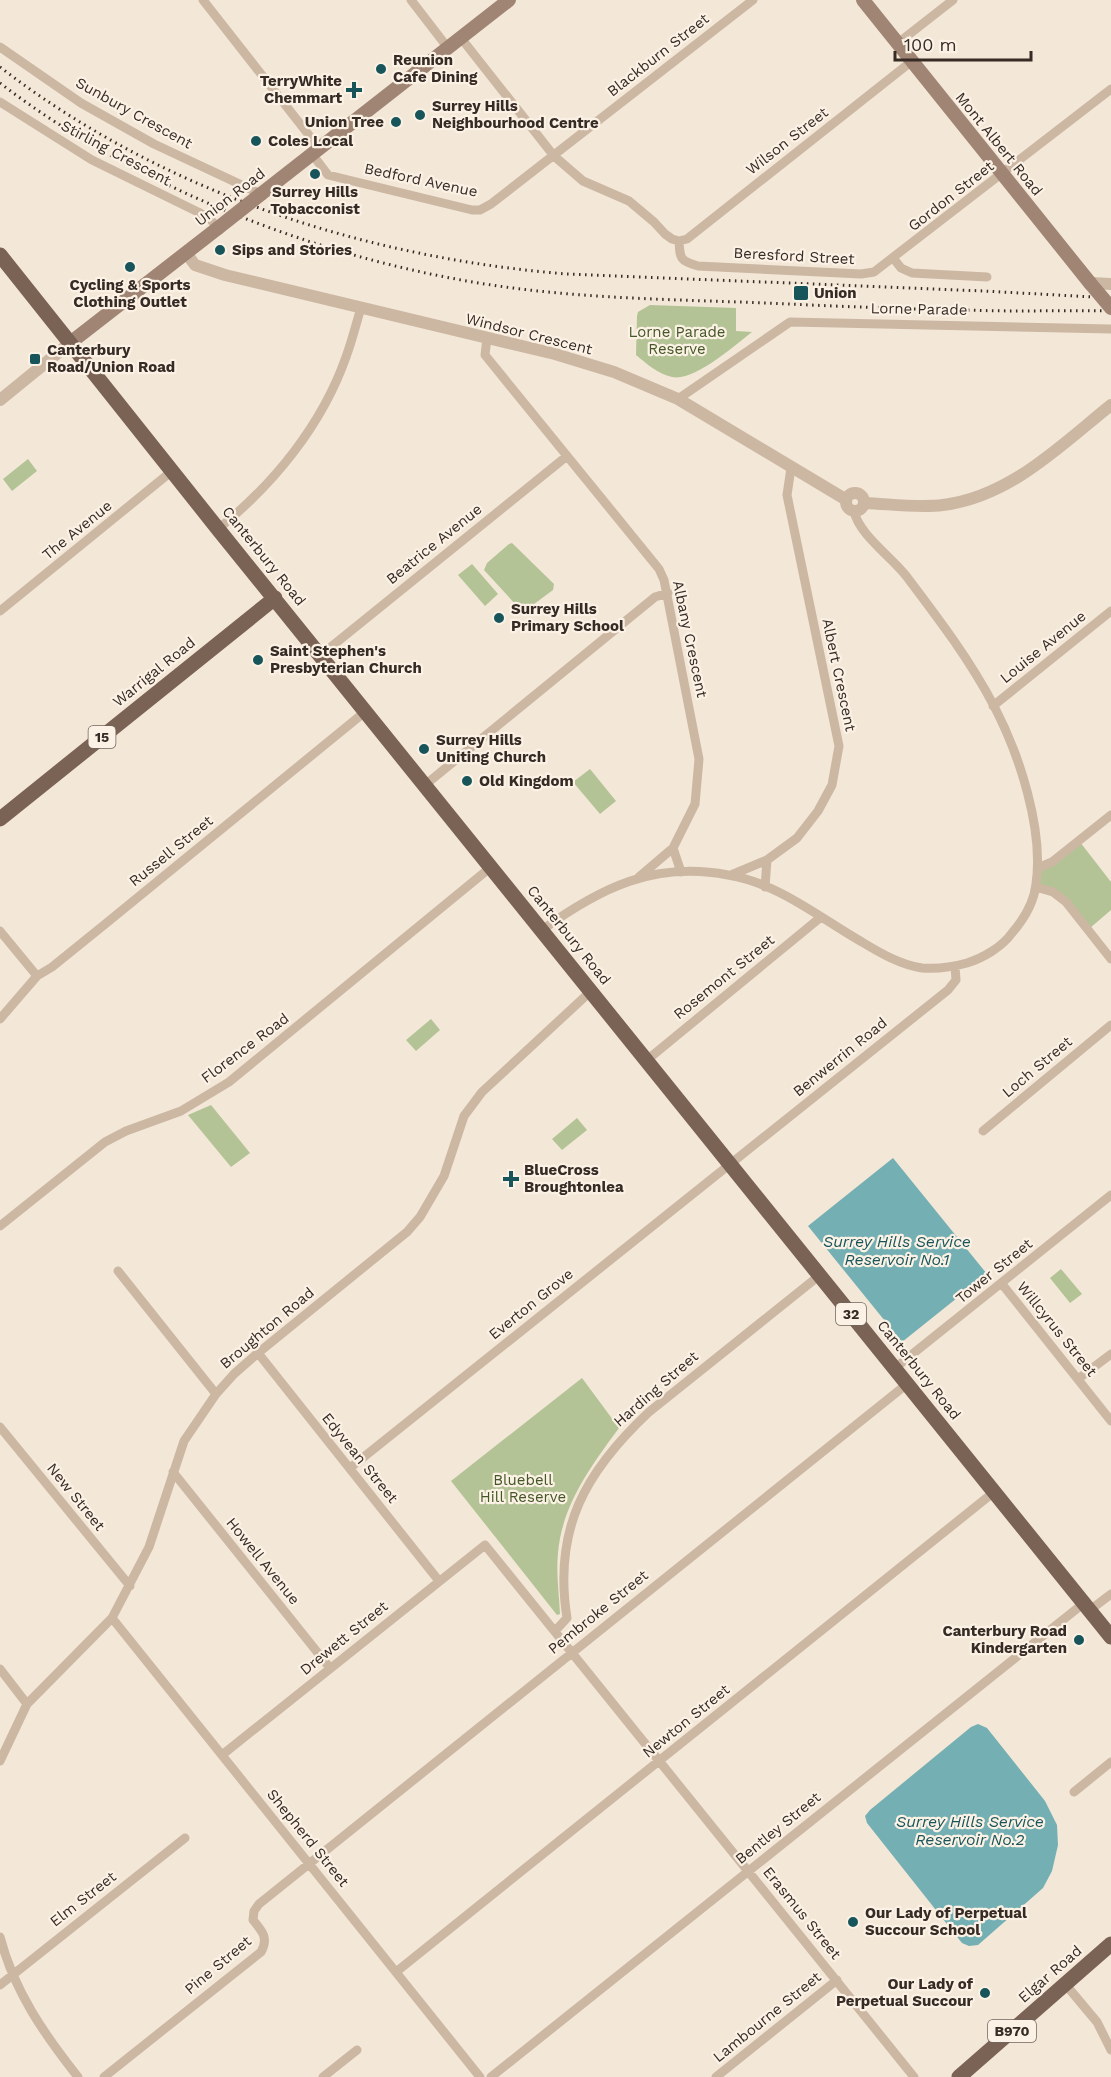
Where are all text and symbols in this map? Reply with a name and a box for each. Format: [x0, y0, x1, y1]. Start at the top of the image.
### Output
street label: Blackburn Street [604, 9, 713, 100]
scale bar [895, 24, 1032, 62]
text: 100 m [904, 34, 957, 55]
place label: Reunion Cafe Dining [393, 51, 478, 86]
marker: Reunion Cafe Dining [374, 62, 388, 76]
place label: TerryWhite Chemmart [260, 72, 342, 107]
street label: Sunbury Crescent [73, 73, 196, 153]
marker: TerryWhite Chemmart [347, 83, 361, 97]
street label: Mont Albert Road [952, 89, 1046, 199]
place label: Surrey Hills Neighbourhood Centre [432, 97, 599, 132]
street label: Wilson Street [742, 103, 832, 179]
marker: Surrey Hills Neighbourhood Centre [413, 108, 427, 122]
place label: Union Tree [305, 113, 384, 131]
marker: Union Tree [389, 115, 403, 129]
street label: Stirling Crescent [58, 116, 175, 190]
place label: Coles Local [268, 132, 353, 150]
marker: Coles Local [249, 134, 263, 148]
street label: Gordon Street [905, 157, 998, 235]
street label: Bedford Avenue [363, 159, 479, 201]
street label: Union Road [191, 164, 269, 230]
marker: Surrey Hills Tobacconist [308, 167, 322, 181]
place label: Surrey Hills Tobacconist [270, 183, 360, 218]
place label: Sips and Stories [232, 241, 352, 259]
marker: Sips and Stories [213, 243, 227, 257]
street label: Beresford Street [733, 244, 856, 268]
marker: Cycling & Sports Clothing Outlet [123, 260, 137, 274]
place label: Cycling & Sports Clothing Outlet [69, 276, 191, 311]
marker: Union [792, 284, 810, 302]
place label: Union [814, 284, 857, 302]
street label: Lorne Parade [870, 299, 968, 319]
street label: Windsor Crescent [464, 310, 595, 359]
park label: Lorne Parade Reserve [628, 323, 726, 358]
place label: Canterbury Road/Union Road [47, 341, 175, 376]
marker: Canterbury Road/Union Road [28, 352, 42, 366]
street label: The Avenue [39, 496, 115, 564]
street label: Beatrice Avenue [383, 500, 485, 588]
street label: Canterbury Road [218, 503, 310, 609]
street label: Albany Crescent [669, 579, 711, 700]
place label: Surrey Hills Primary School [511, 600, 624, 635]
street label: Louise Avenue [996, 607, 1090, 687]
marker: Surrey Hills Primary School [492, 611, 506, 625]
street label: Albert Crescent [818, 617, 860, 734]
street label: Warrigal Road [109, 633, 199, 711]
place label: Saint Stephen's Presbyterian Church [270, 642, 422, 677]
marker: Saint Stephen's Presbyterian Church [251, 653, 265, 667]
road number: 15 [88, 726, 116, 748]
place label: Surrey Hills Uniting Church [436, 731, 546, 766]
marker: Surrey Hills Uniting Church [417, 742, 431, 756]
place label: Old Kingdom [479, 772, 574, 790]
marker: Old Kingdom [460, 774, 474, 788]
street label: Russell Street [126, 811, 217, 890]
street label: Canterbury Road [523, 882, 615, 988]
street label: Rosemont Street [670, 930, 779, 1023]
street label: Florence Road [198, 1009, 292, 1087]
street label: Benwerrin Road [789, 1014, 891, 1100]
street label: Loch Street [998, 1032, 1076, 1101]
place label: BlueCross Broughtonlea [524, 1161, 624, 1196]
marker: BlueCross Broughtonlea [502, 1170, 520, 1188]
water label: Surrey Hills Service Reservoir No.1 [823, 1232, 971, 1269]
street label: Tower Street [952, 1234, 1036, 1307]
street label: Everton Grove [485, 1265, 577, 1343]
street label: Willcyrus Street [1013, 1278, 1101, 1381]
street label: Broughton Road [216, 1283, 318, 1373]
road number: 32 [836, 1303, 866, 1325]
street label: Canterbury Road [873, 1317, 965, 1423]
street label: Harding Street [610, 1347, 703, 1431]
street label: Edyvean Street [318, 1409, 402, 1507]
street label: New Street [43, 1460, 109, 1535]
park label: Bluebell Hill Reserve [480, 1471, 566, 1506]
street label: Howell Avenue [222, 1514, 304, 1608]
street label: Pembroke Street [544, 1566, 652, 1658]
street label: Drewett Street [296, 1597, 392, 1679]
place label: Canterbury Road Kindergarten [942, 1622, 1067, 1657]
marker: Canterbury Road Kindergarten [1072, 1633, 1086, 1647]
street label: Newton Street [639, 1680, 734, 1762]
street label: Shepherd Street [263, 1786, 353, 1891]
street label: Bentley Street [732, 1788, 825, 1868]
water label: Surrey Hills Service Reservoir No.2 [896, 1812, 1044, 1849]
street label: Erasmus Street [759, 1863, 845, 1963]
street label: Elm Street [46, 1867, 120, 1930]
place label: Our Lady of Perpetual Succour School [865, 1904, 1027, 1939]
marker: Our Lady of Perpetual Succour School [846, 1915, 860, 1929]
street label: Pine Street [181, 1932, 255, 1998]
street label: Elgar Road [1015, 1942, 1085, 2006]
street label: Lambourne Street [709, 1967, 825, 2066]
place label: Our Lady of Perpetual Succour [836, 1975, 974, 2010]
marker: Our Lady of Perpetual Succour [978, 1986, 992, 2000]
road number: B970 [988, 2020, 1036, 2042]

